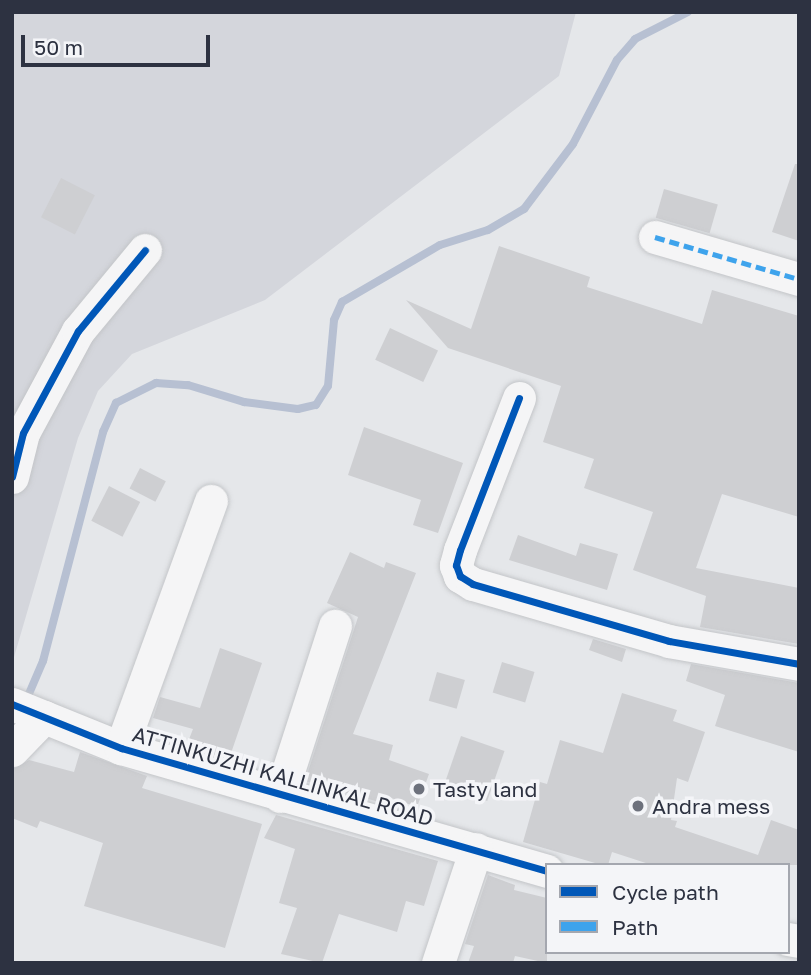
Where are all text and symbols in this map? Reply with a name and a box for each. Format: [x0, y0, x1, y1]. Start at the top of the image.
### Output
scale bar [24, 21, 214, 65]
text: 50 m [34, 34, 83, 60]
street label: ATTINKUZHI KALLINKAL ROAD [130, 721, 436, 831]
place label: Tasty land [433, 776, 537, 802]
marker: Tasty land [411, 781, 427, 797]
place label: Andra mess [652, 793, 770, 819]
marker: Andra mess [630, 798, 646, 814]
legend [545, 863, 790, 954]
text: Cycle path [612, 879, 719, 905]
text: Path [612, 914, 659, 940]

